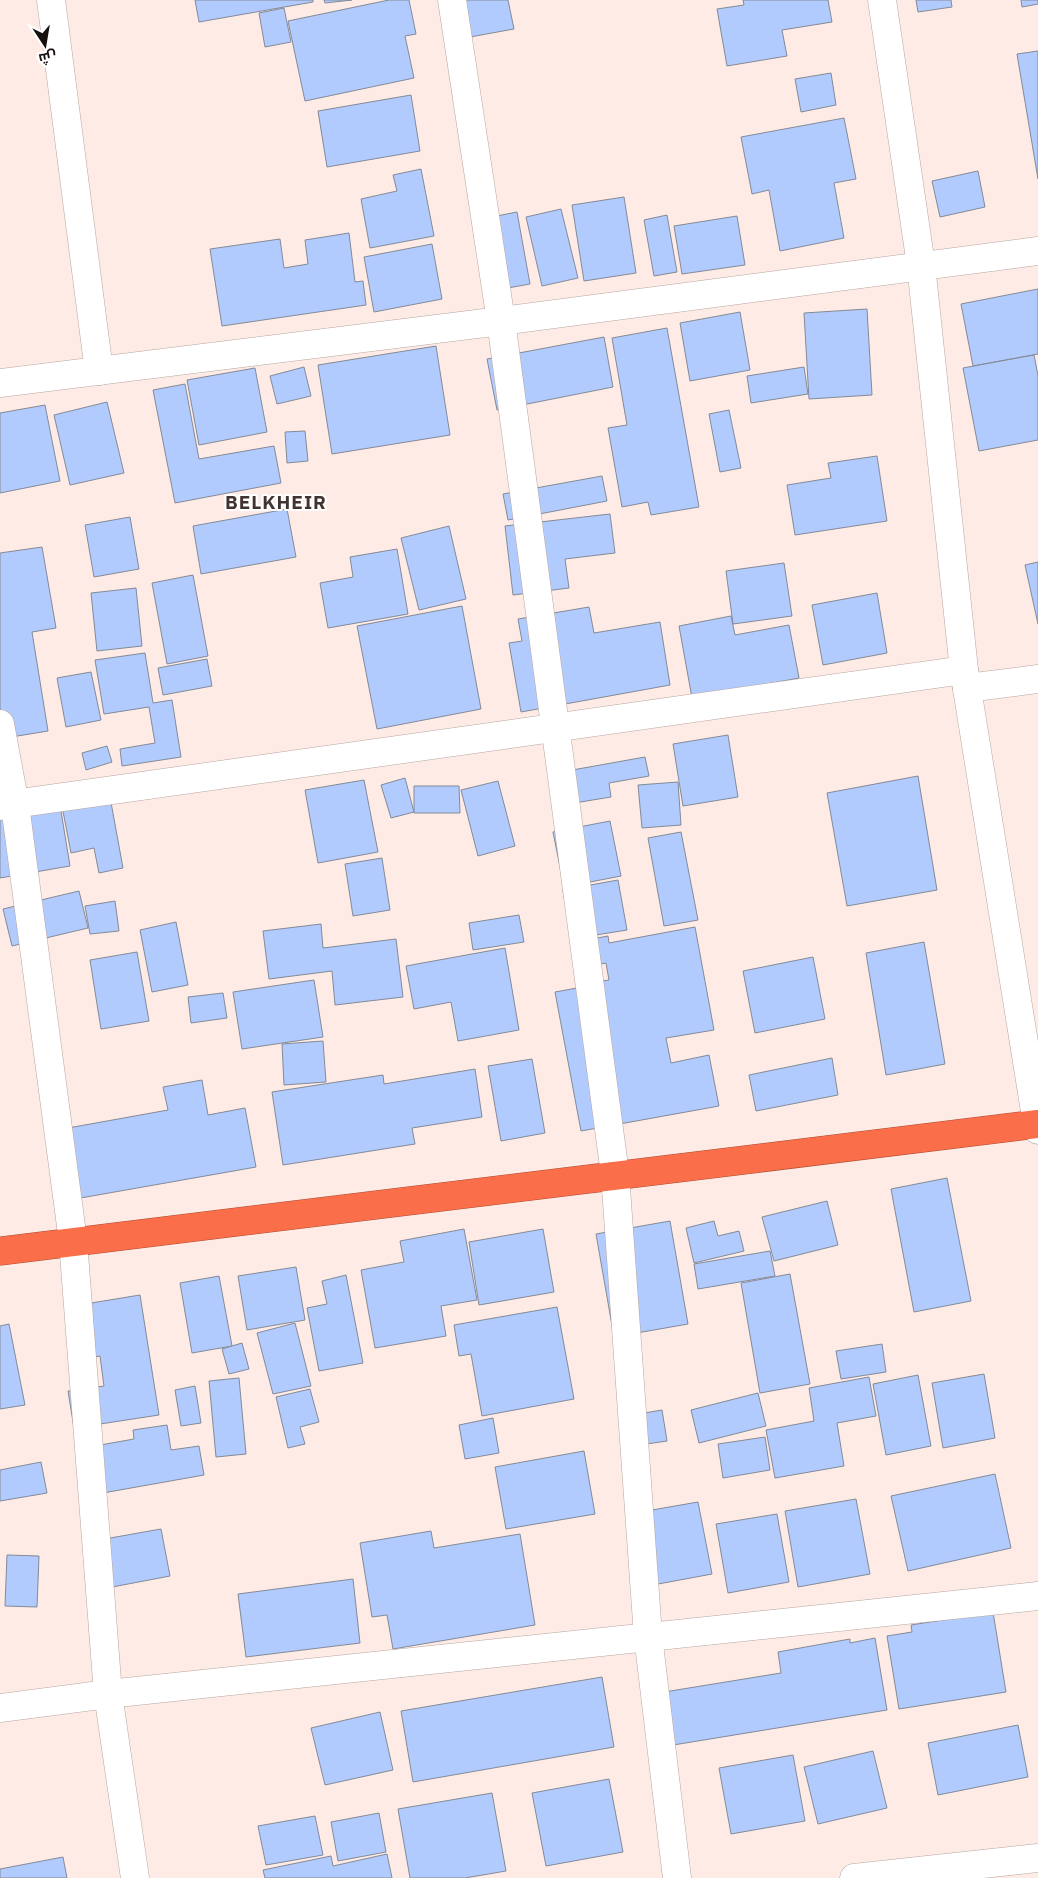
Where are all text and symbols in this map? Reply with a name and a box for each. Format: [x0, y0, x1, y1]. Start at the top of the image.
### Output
north arrow [20, 20, 70, 70]
text: ش [37, 47, 58, 68]
district label: BELKHEIR [225, 490, 327, 514]

